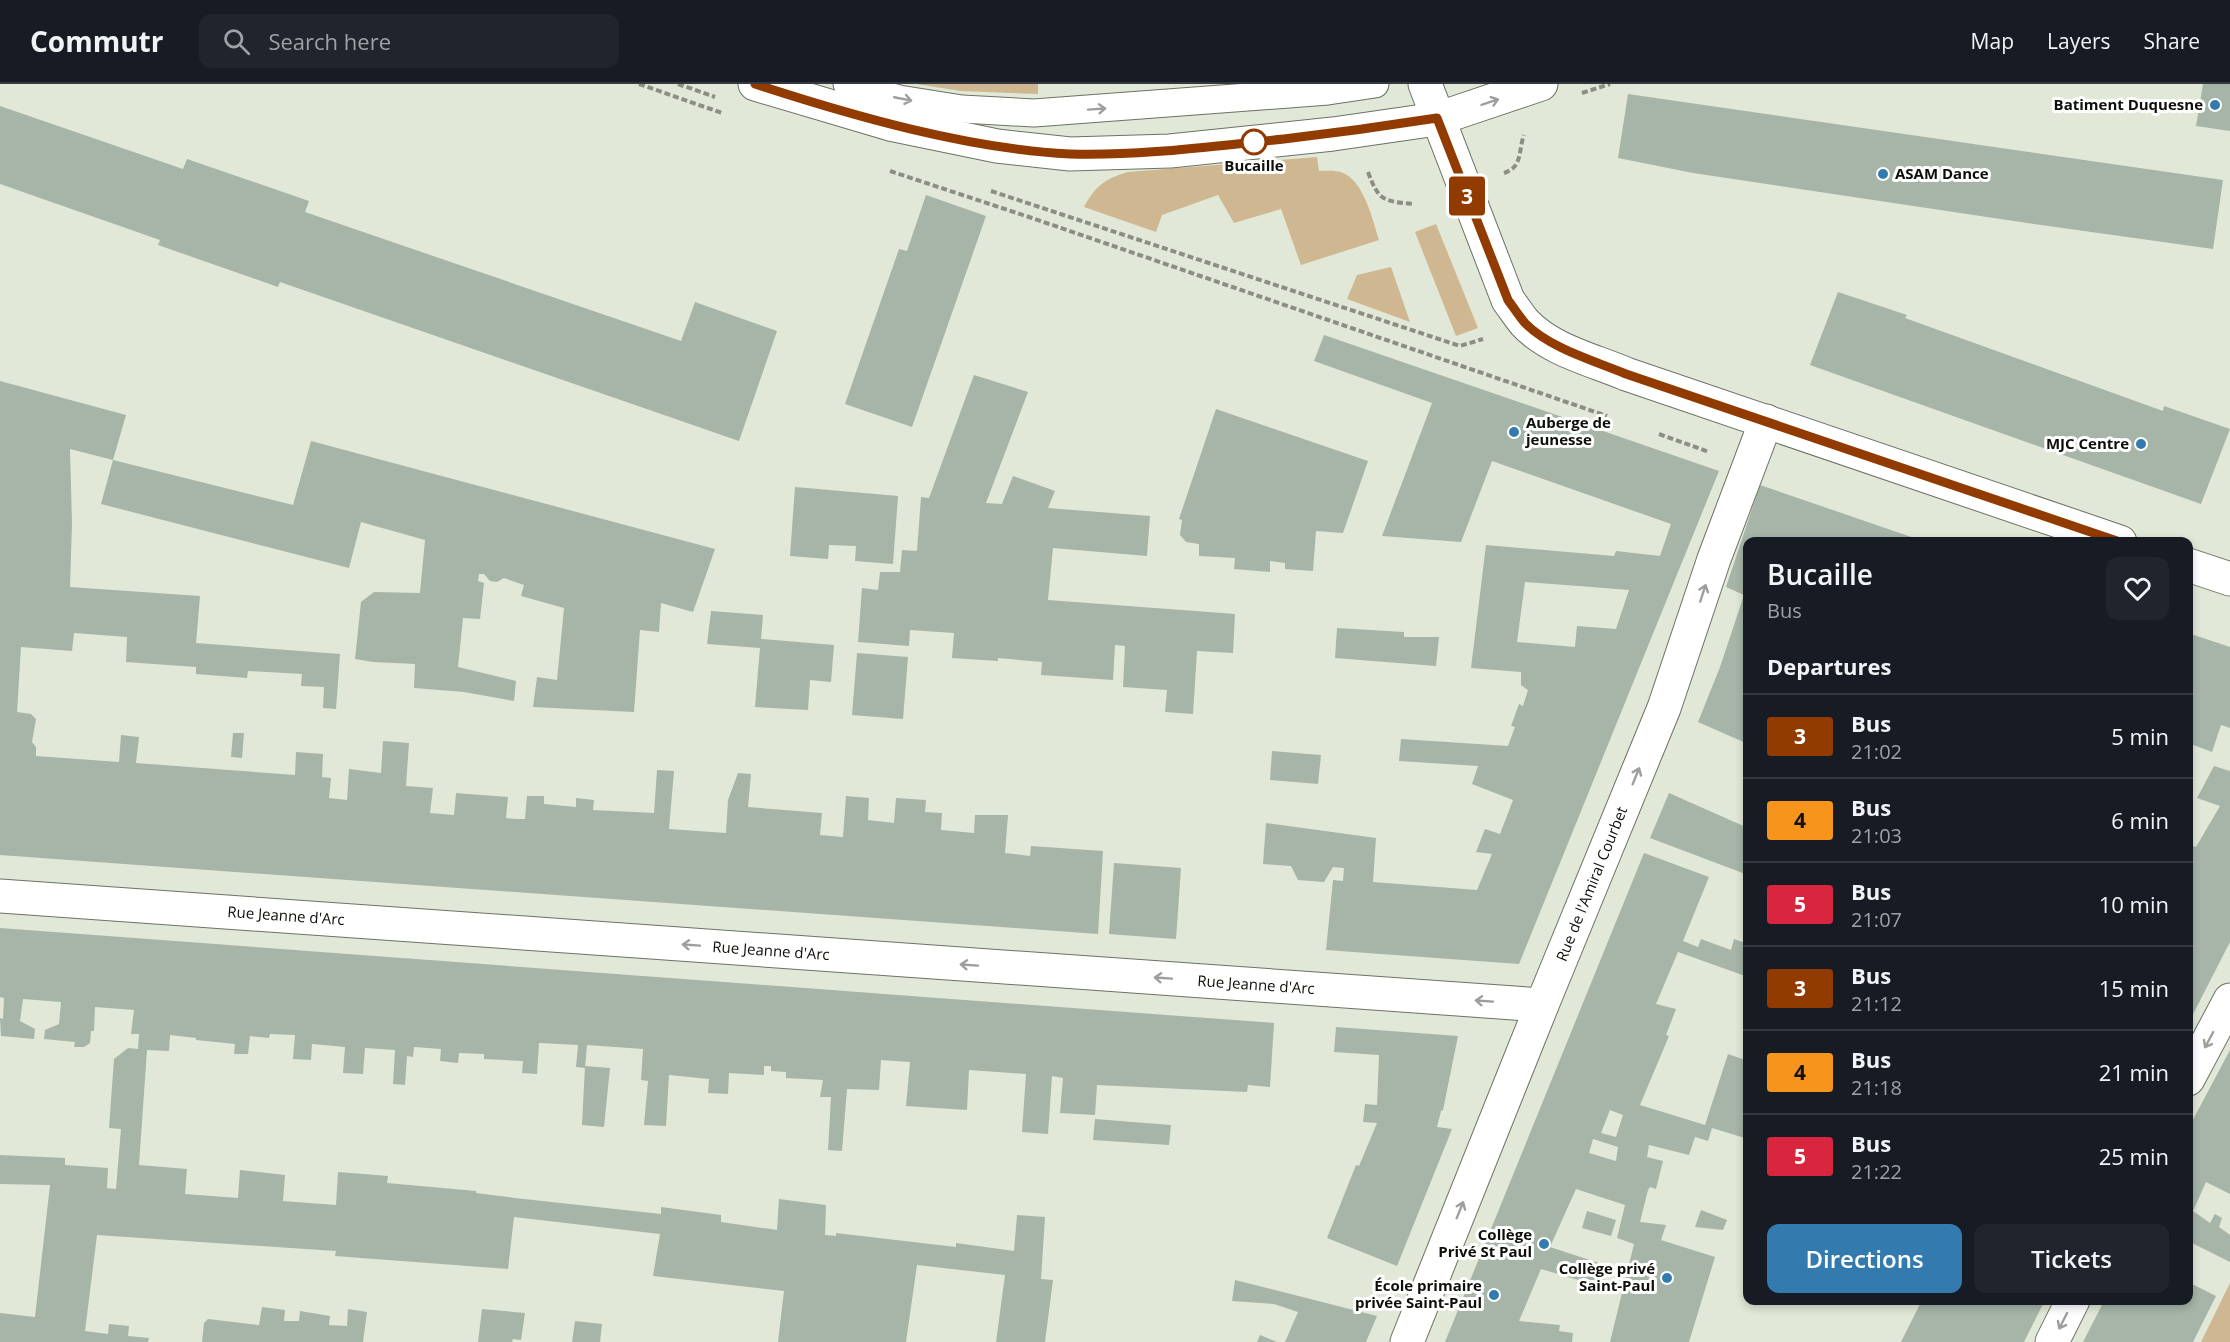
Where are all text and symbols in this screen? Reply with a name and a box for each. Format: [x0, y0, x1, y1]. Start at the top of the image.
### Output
search box [199, 14, 619, 68]
text: Commutr [30, 22, 163, 60]
icon: search [220, 25, 253, 58]
text: Search here [268, 26, 391, 56]
text: Map [1971, 27, 2014, 55]
text: Layers [2047, 27, 2111, 55]
text: Share [2144, 27, 2200, 55]
one-way arrow [893, 94, 912, 105]
place label: Batiment Duquesne [2054, 94, 2203, 114]
one-way arrow [1480, 96, 1499, 107]
marker: Batiment Duquesne [2208, 98, 2222, 112]
one-way arrow [1087, 103, 1107, 114]
marker: Bucaille [1241, 129, 1267, 155]
place label: Bucaille [1224, 155, 1284, 175]
place label: ASAM Dance [1895, 163, 1989, 183]
marker: ASAM Dance [1876, 167, 1890, 181]
line badge: 3 [1448, 176, 1486, 216]
text: 3 [1461, 182, 1473, 210]
place label: Auberge de jeunesse [1525, 412, 1611, 449]
marker: Auberge de jeunesse [1507, 425, 1521, 439]
place label: MJC Centre [2046, 433, 2129, 453]
marker: MJC Centre [2134, 437, 2148, 451]
text: Bucaille [1767, 555, 1873, 593]
button: heart [2106, 557, 2169, 620]
one-way arrow [1698, 584, 1709, 603]
text: Bus [1767, 597, 1802, 624]
text: Departures [1767, 651, 1891, 681]
text: Bus [1851, 708, 1891, 738]
text: 5 min [2111, 721, 2169, 751]
text: 3 [1794, 722, 1806, 750]
text: 21:02 [1851, 738, 1902, 765]
one-way arrow [1631, 767, 1642, 786]
text: Bus [1851, 792, 1891, 822]
street label: Rue de l'Amiral Courbet [1551, 803, 1631, 964]
text: 6 min [2111, 805, 2169, 835]
text: 4 [1794, 806, 1806, 834]
text: 21:03 [1851, 822, 1902, 849]
text: Bus [1851, 876, 1891, 906]
text: 10 min [2099, 889, 2169, 919]
text: 5 [1794, 890, 1806, 918]
street label: Rue Jeanne d'Arc [227, 901, 345, 929]
text: 21:07 [1851, 906, 1902, 933]
street label: Rue Jeanne d'Arc [712, 936, 830, 964]
one-way arrow [681, 939, 701, 950]
one-way arrow [959, 959, 979, 970]
text: Bus [1851, 960, 1891, 990]
street label: Rue Jeanne d'Arc [1197, 970, 1315, 998]
one-way arrow [1154, 973, 1174, 984]
text: 15 min [2099, 973, 2169, 1003]
text: 3 [1794, 974, 1806, 1002]
text: 21:12 [1851, 990, 1902, 1017]
one-way arrow [1474, 995, 1494, 1006]
one-way arrow [2203, 1030, 2214, 1048]
text: Bus [1851, 1044, 1891, 1074]
text: 21 min [2099, 1057, 2169, 1087]
text: 4 [1794, 1058, 1806, 1086]
text: 21:18 [1851, 1074, 1902, 1101]
text: Bus [1851, 1128, 1891, 1158]
text: 25 min [2099, 1141, 2169, 1171]
text: 5 [1794, 1142, 1806, 1170]
text: 21:22 [1851, 1158, 1902, 1185]
one-way arrow [1455, 1201, 1466, 1219]
place label: Collège Privé St Paul [1438, 1224, 1532, 1261]
button: Directions [1767, 1224, 1962, 1293]
button: Tickets [1974, 1224, 2169, 1293]
marker: Collège Privé St Paul [1537, 1237, 1551, 1251]
place label: Collège privé Saint-Paul [1559, 1258, 1655, 1295]
marker: Collège privé Saint-Paul [1660, 1271, 1674, 1285]
place label: École primaire privée Saint-Paul [1355, 1275, 1482, 1312]
marker: École primaire privée Saint-Paul [1487, 1288, 1501, 1302]
one-way arrow [2057, 1312, 2068, 1330]

